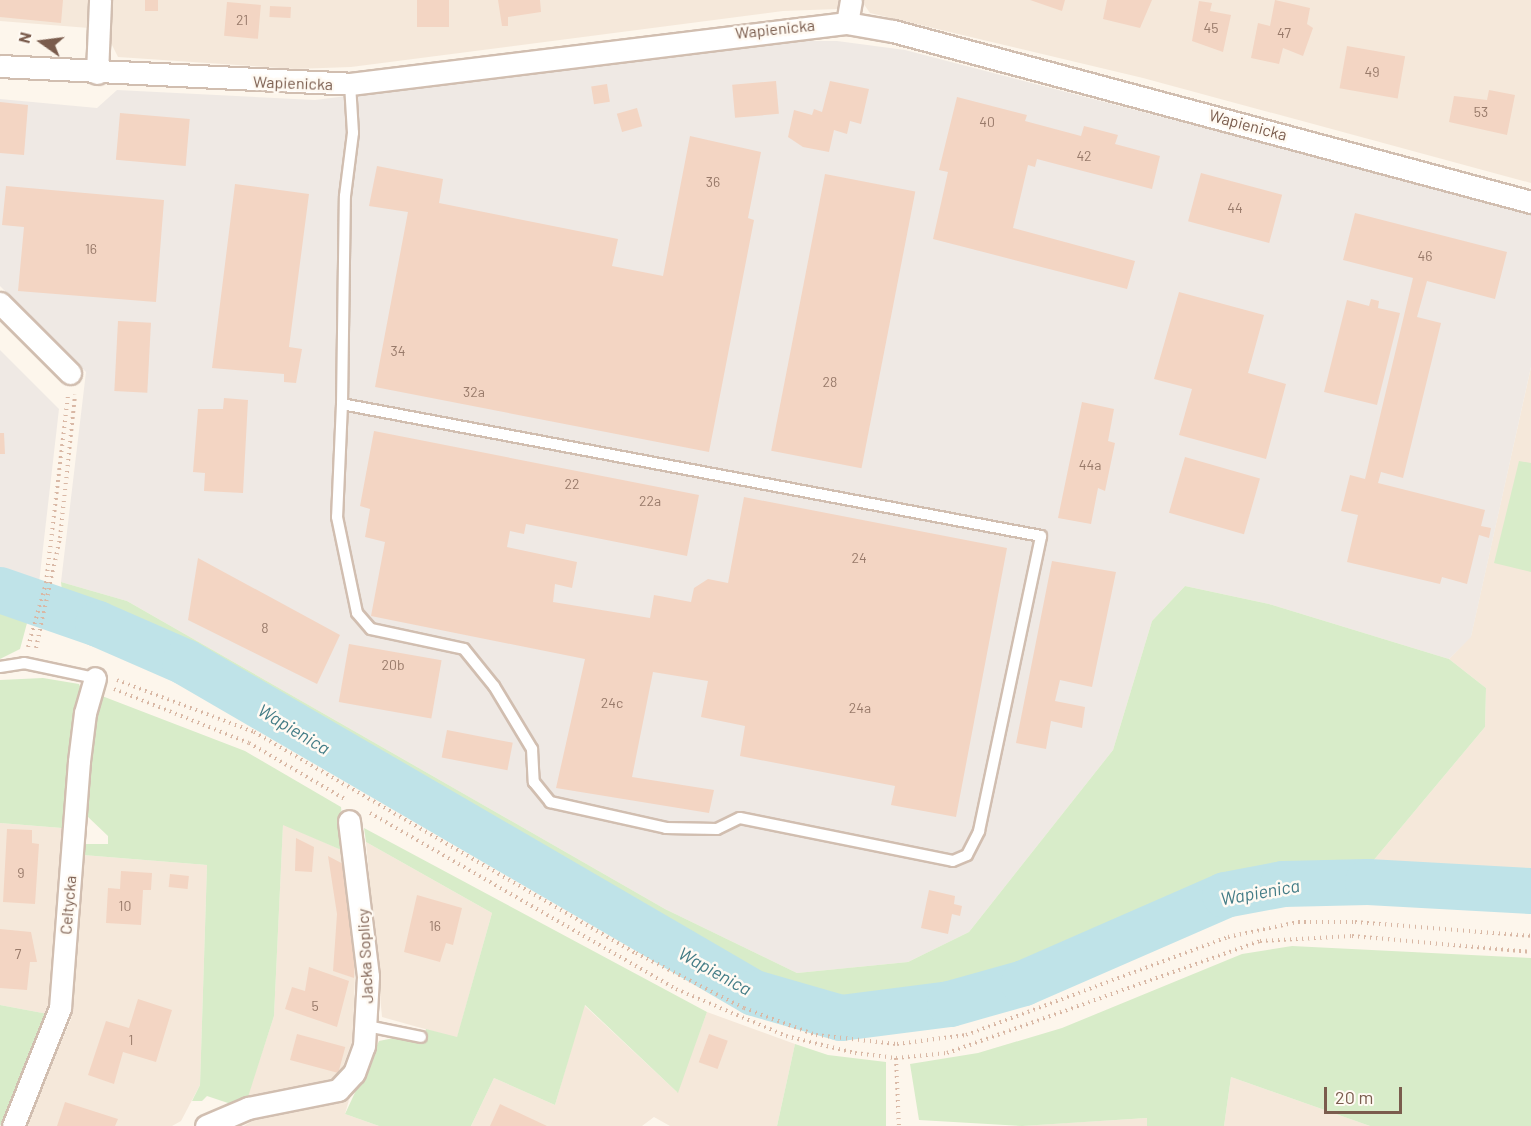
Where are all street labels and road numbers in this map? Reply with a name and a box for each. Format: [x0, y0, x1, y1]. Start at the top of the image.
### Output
street label: Wapienicka [734, 15, 816, 43]
street label: Wapienicka [253, 72, 333, 94]
street label: Wapienicka [1207, 105, 1289, 145]
street label: Celtycka [56, 875, 80, 935]
street label: Jacka Soplicy [353, 908, 377, 1004]

